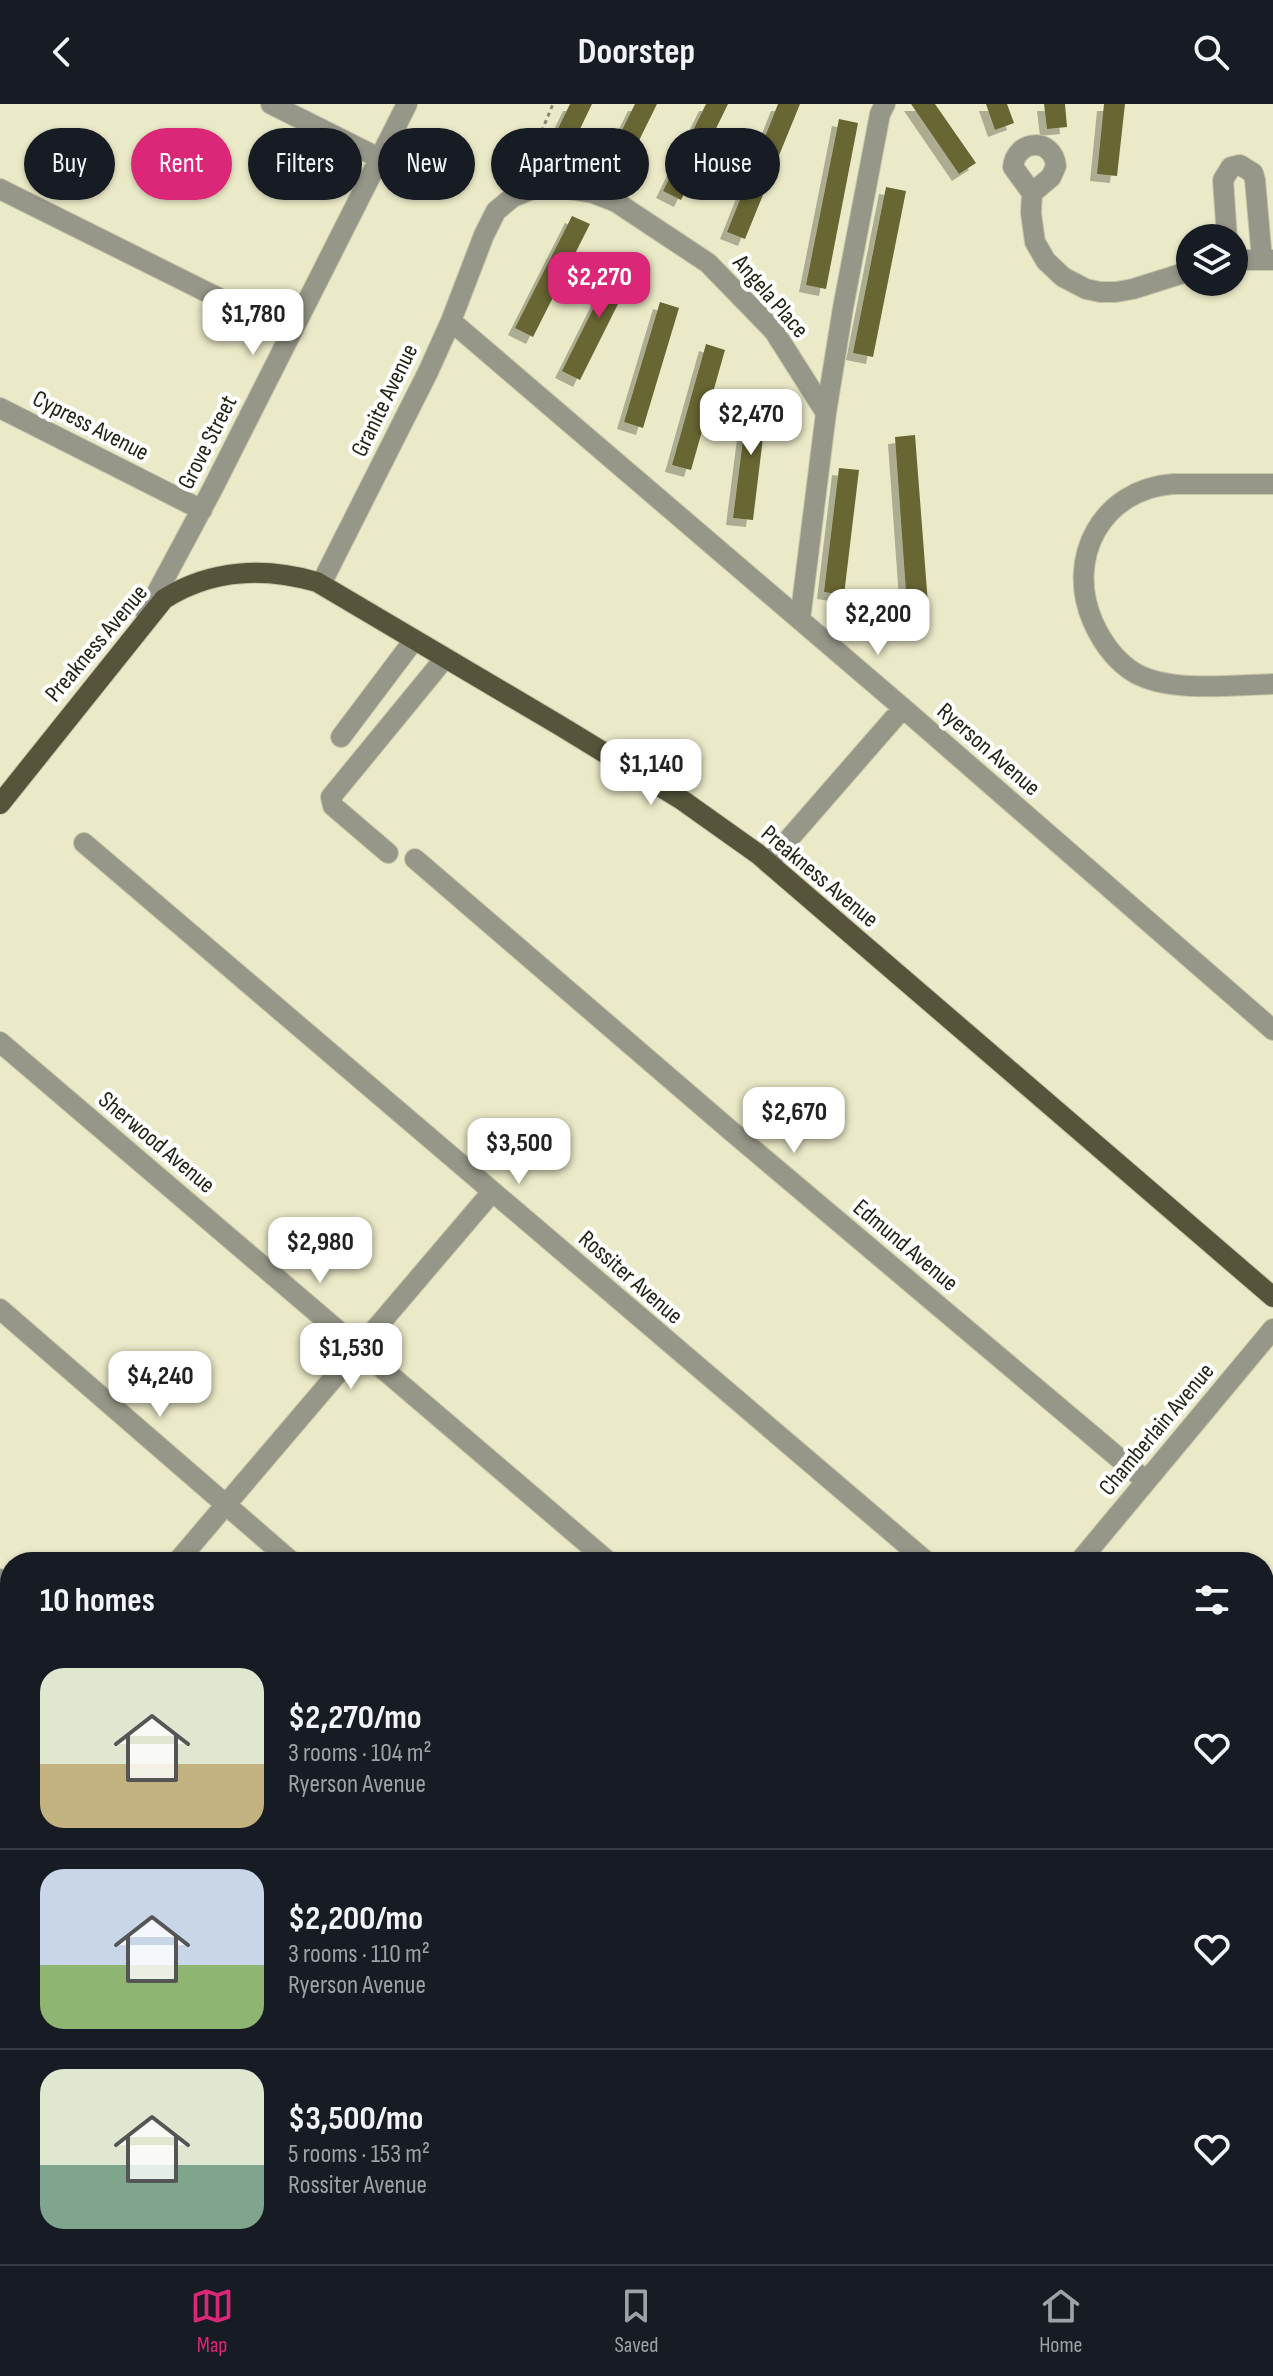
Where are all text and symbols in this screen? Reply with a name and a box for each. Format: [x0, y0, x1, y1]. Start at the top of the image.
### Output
icon: back [40, 30, 84, 74]
icon: search [1189, 30, 1233, 74]
text: Doorstep [578, 31, 695, 74]
chip: Buy [24, 128, 115, 200]
chip: Rent [131, 128, 232, 200]
chip: Filters [248, 128, 362, 200]
chip: New [378, 128, 475, 200]
chip: Apartment [491, 128, 649, 200]
chip: House [665, 128, 780, 200]
map controls [1176, 224, 1248, 296]
button: layers [1176, 224, 1248, 296]
street label: Angela Place [726, 248, 815, 344]
pin: $2,270 [534, 252, 664, 320]
text: $2,270 [566, 262, 632, 293]
pin: $1,780 [188, 289, 318, 357]
text: $1,780 [220, 299, 286, 330]
street label: Granite Avenue [345, 339, 424, 461]
street label: Cypress Avenue [28, 384, 154, 467]
pin: $2,470 [686, 389, 816, 457]
street label: Grove Street [171, 390, 243, 494]
text: $2,470 [718, 399, 784, 430]
street label: Preakness Avenue [39, 579, 154, 708]
pin: $2,200 [813, 589, 943, 657]
text: $2,200 [845, 599, 911, 630]
street label: Ryerson Avenue [931, 697, 1046, 802]
pin: $1,140 [586, 739, 716, 807]
text: $1,140 [618, 749, 684, 780]
street label: Preakness Avenue [755, 819, 884, 934]
street label: Sherwood Avenue [92, 1085, 221, 1200]
pin: $2,670 [729, 1087, 859, 1155]
text: $2,670 [761, 1097, 827, 1128]
pin: $3,500 [454, 1118, 584, 1186]
text: $3,500 [485, 1128, 553, 1159]
street label: Edmund Avenue [847, 1193, 964, 1298]
pin: $2,980 [255, 1217, 385, 1285]
street label: Rossiter Avenue [573, 1224, 689, 1330]
text: $2,980 [286, 1227, 354, 1258]
pin: $1,530 [286, 1323, 416, 1391]
text: $1,530 [318, 1333, 384, 1364]
pin: $4,240 [95, 1351, 225, 1419]
street label: Chamberlain Avenue [1093, 1357, 1220, 1501]
text: $4,240 [126, 1361, 194, 1392]
icon: filters [1190, 1578, 1234, 1622]
text: 10 homes [40, 1580, 155, 1621]
text: $2,270/mo [288, 1697, 422, 1738]
icon: home [104, 1700, 200, 1796]
icon: heart [1190, 1726, 1234, 1770]
text: 3 rooms · 104 m² [288, 1738, 432, 1769]
text: Ryerson Avenue [288, 1769, 426, 1800]
text: $2,200/mo [288, 1898, 423, 1939]
icon: home [104, 1901, 200, 1997]
icon: heart [1190, 1927, 1234, 1971]
text: 3 rooms · 110 m² [288, 1939, 430, 1970]
text: Ryerson Avenue [288, 1970, 426, 2001]
text: $3,500/mo [288, 2098, 423, 2139]
icon: home [104, 2101, 200, 2197]
icon: heart [1190, 2127, 1234, 2171]
text: 5 rooms · 153 m² [288, 2139, 430, 2170]
text: Rossiter Avenue [288, 2170, 427, 2201]
tab: Map [190, 2284, 234, 2359]
tab: Saved [614, 2284, 659, 2359]
tab: Home [1039, 2284, 1083, 2359]

